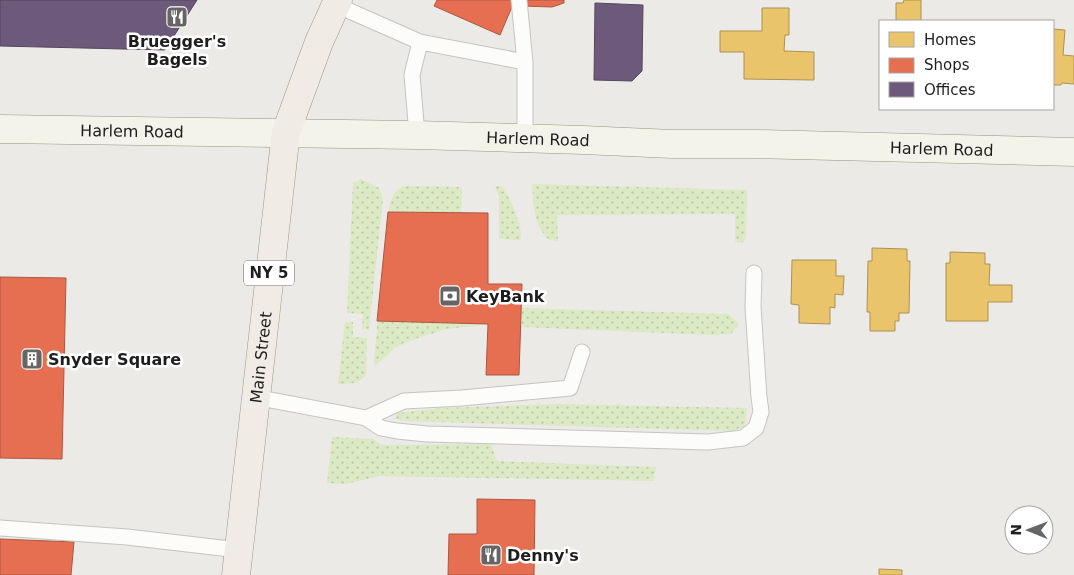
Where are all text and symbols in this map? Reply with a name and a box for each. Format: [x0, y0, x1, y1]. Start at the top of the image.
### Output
restaurant icon: Bruegger's Bagels [165, 5, 189, 29]
legend [879, 20, 1054, 110]
text: Homes [924, 31, 976, 49]
place label: Bruegger's Bagels [128, 32, 226, 69]
text: Shops [924, 56, 970, 74]
text: Offices [924, 81, 976, 99]
street label: Harlem Road [80, 121, 184, 141]
street label: Harlem Road [486, 128, 590, 150]
street label: Harlem Road [890, 138, 994, 159]
road number: NY 5 [244, 260, 294, 286]
bank icon: KeyBank [438, 284, 462, 308]
place label: KeyBank [466, 287, 545, 306]
street label: Main Street [246, 311, 275, 404]
building icon: Snyder Square [20, 347, 44, 371]
place label: Snyder Square [48, 350, 181, 369]
north arrow [1004, 505, 1054, 555]
text: N [1008, 524, 1024, 536]
restaurant icon: Denny's [479, 543, 503, 567]
place label: Denny's [507, 546, 579, 565]

